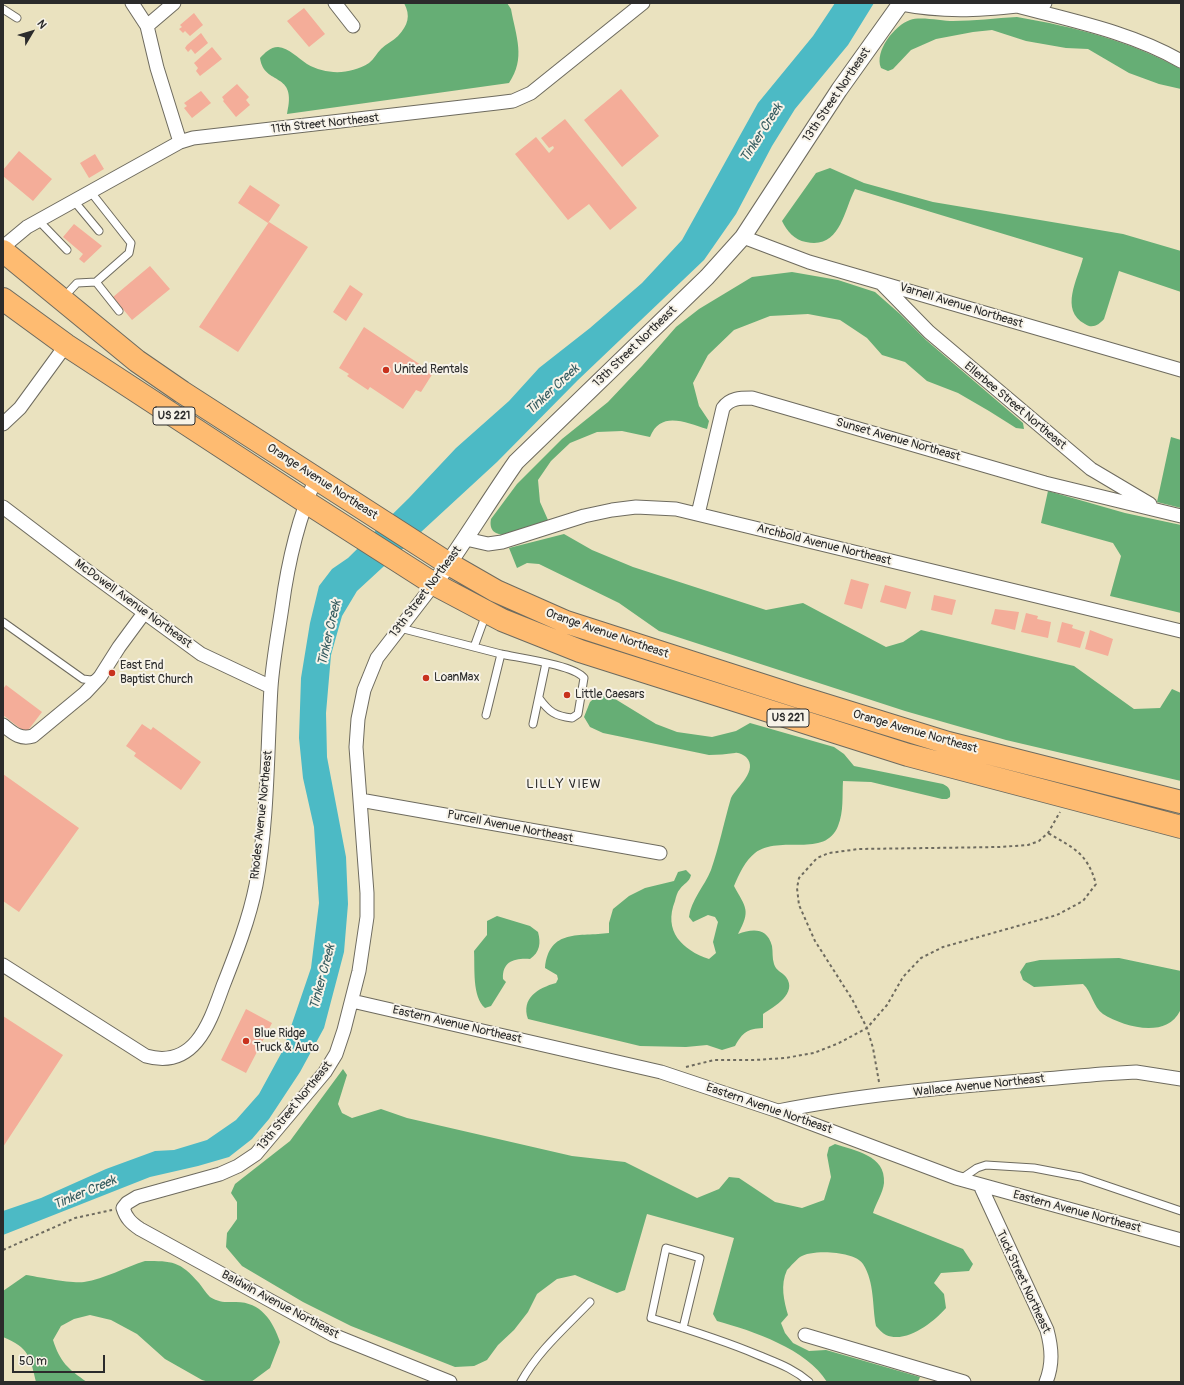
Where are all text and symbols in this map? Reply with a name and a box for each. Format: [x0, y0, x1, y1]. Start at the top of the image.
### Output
north arrow [12, 12, 52, 52]
text: N [34, 17, 49, 31]
street label: 13th Street Northeast [800, 45, 874, 145]
water label: Tinker Creek [737, 101, 787, 165]
street label: 11th Street Northeast [270, 111, 380, 137]
street label: Varnell Avenue Northeast [897, 280, 1025, 332]
street label: 13th Street Northeast [590, 303, 680, 391]
street label: Ellerbee Street Northeast [961, 359, 1069, 453]
water label: Tinker Creek [523, 362, 583, 418]
place label: United Rentals [394, 363, 468, 377]
marker: United Rentals [381, 365, 391, 375]
road number: US 221 [153, 407, 195, 425]
street label: Sunset Avenue Northeast [834, 415, 962, 465]
street label: Orange Avenue Northeast [264, 441, 380, 523]
street label: Archbold Avenue Northeast [755, 521, 893, 569]
street label: 13th Street Northeast [387, 544, 465, 640]
street label: McDowell Avenue Northeast [72, 557, 194, 651]
water label: Tinker Creek [315, 599, 345, 667]
street label: Orange Avenue Northeast [544, 606, 670, 662]
place label: East End Baptist Church [120, 659, 193, 687]
marker: East End Baptist Church [107, 668, 117, 678]
place label: LoanMax [434, 671, 479, 685]
marker: LoanMax [421, 673, 431, 683]
place label: Little Caesars [575, 688, 644, 702]
marker: Little Caesars [562, 690, 572, 700]
street label: Orange Avenue Northeast [851, 707, 979, 757]
road number: US 221 [767, 709, 809, 727]
street label: Rhodes Avenue Northeast [248, 750, 276, 880]
district label: LILLY VIEW [526, 777, 602, 793]
street label: Purcell Avenue Northeast [446, 808, 574, 846]
water label: Tinker Creek [307, 943, 339, 1011]
street label: Eastern Avenue Northeast [391, 1003, 523, 1047]
place label: Blue Ridge Truck & Auto [254, 1027, 319, 1055]
marker: Blue Ridge Truck & Auto [241, 1036, 251, 1046]
street label: 13th Street Northeast [255, 1058, 335, 1154]
street label: Wallace Avenue Northeast [912, 1072, 1046, 1100]
street label: Eastern Avenue Northeast [704, 1081, 834, 1137]
water label: Tinker Creek [51, 1173, 119, 1213]
street label: Eastern Avenue Northeast [1011, 1188, 1143, 1236]
street label: Tuck Street Northeast [993, 1228, 1053, 1336]
street label: Baldwin Avenue Northeast [219, 1268, 341, 1342]
scale bar [14, 1347, 107, 1373]
text: 50 m [19, 1354, 47, 1369]

